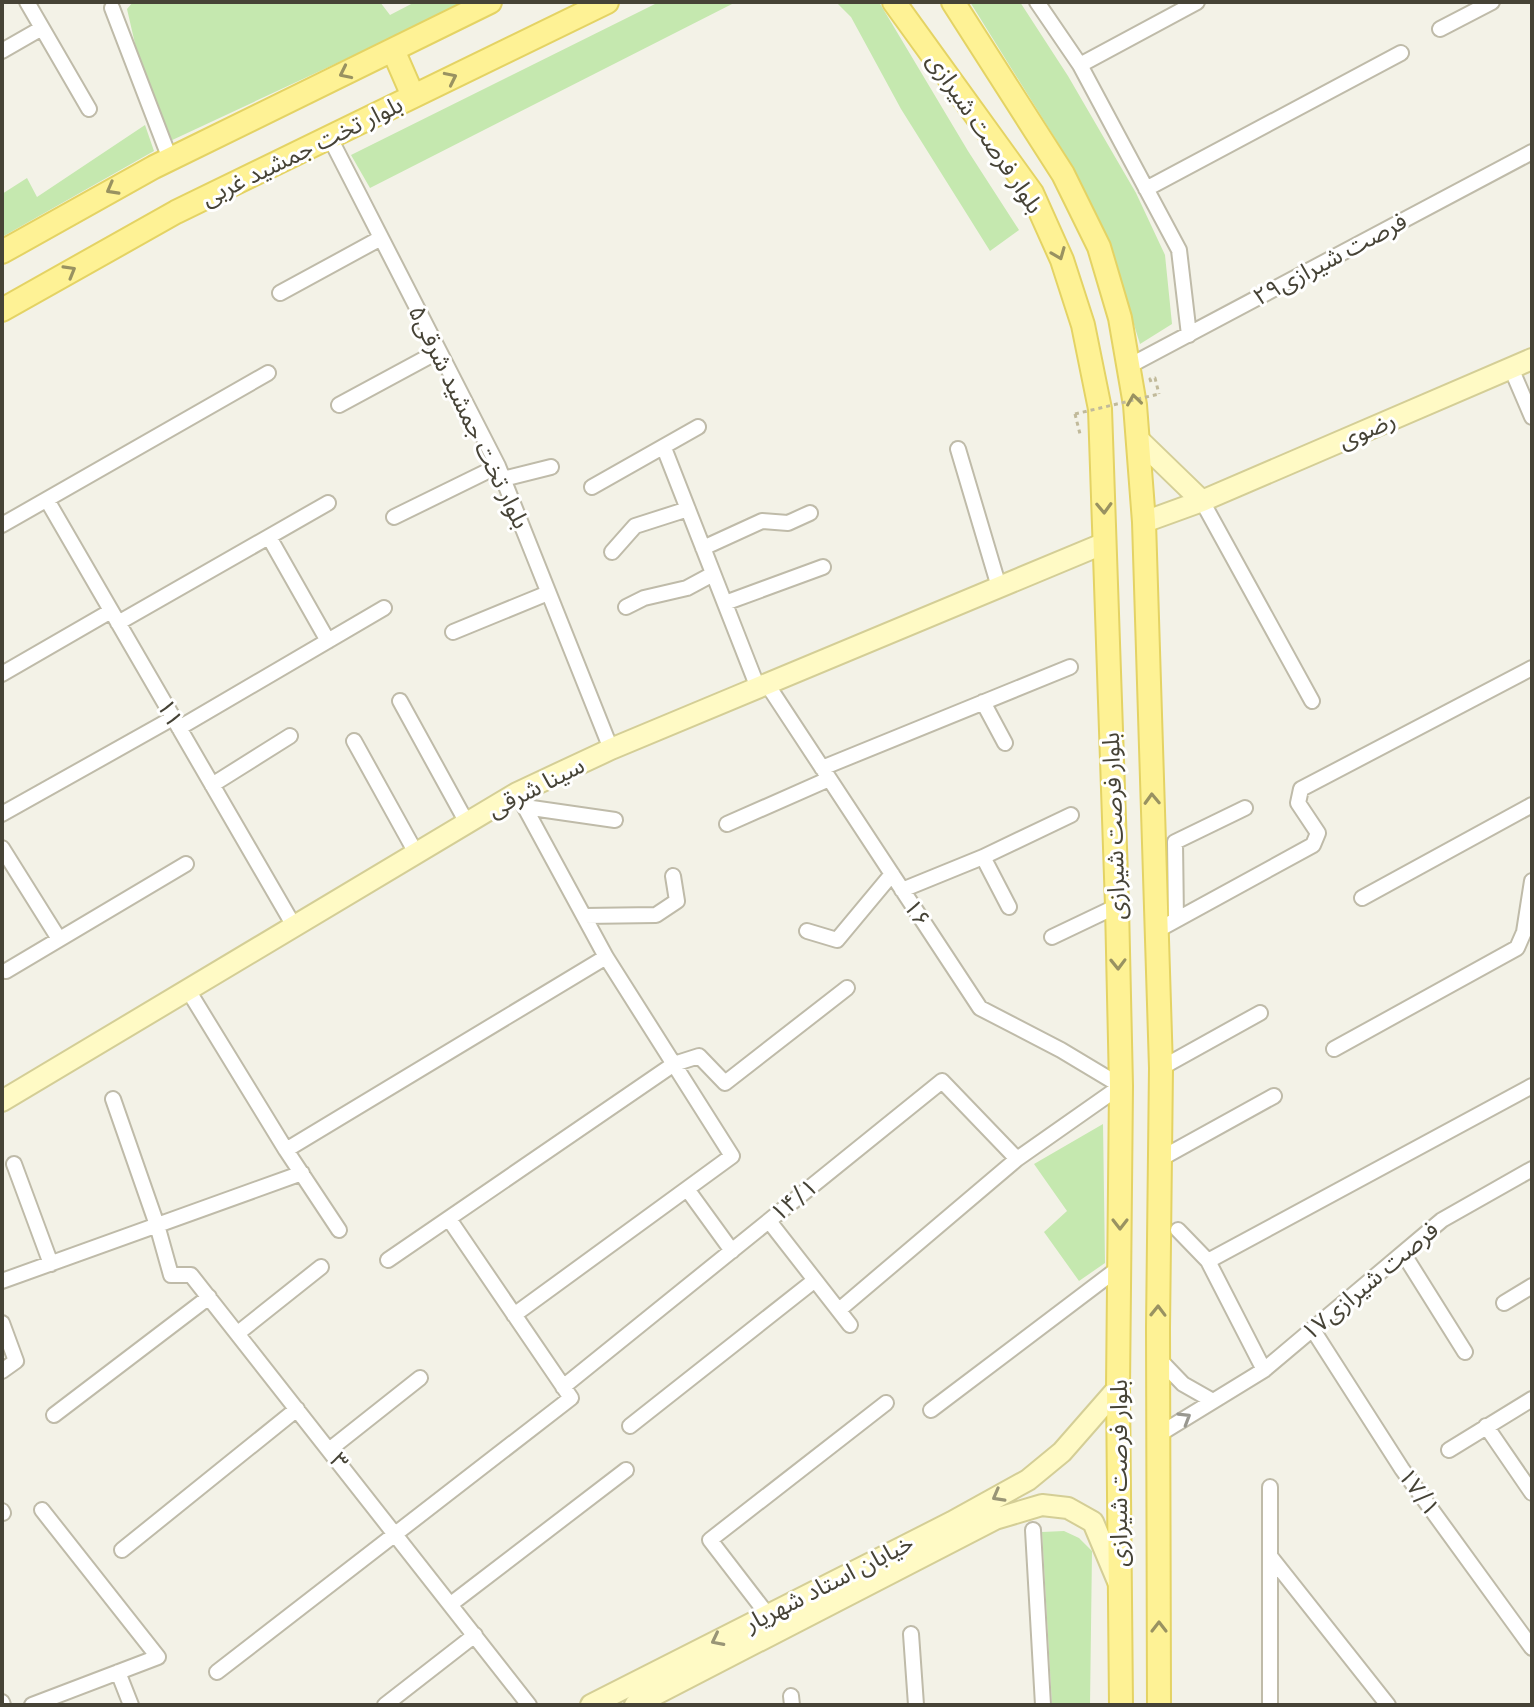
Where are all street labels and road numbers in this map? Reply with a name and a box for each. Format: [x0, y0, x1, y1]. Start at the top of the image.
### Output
street label: بلوار فرصت شیرازی [921, 47, 1049, 219]
street label: بلوار تخت جمشید غربی [197, 90, 407, 212]
street label: فرصت شیرازی۲۹ [1248, 207, 1412, 311]
street label: بلوار تخت جمشید شرقی۵ [403, 301, 535, 533]
street label: رضوی [1334, 406, 1400, 454]
street label: ۱۱ [151, 694, 189, 732]
street label: بلوار فرصت شیرازی [1097, 732, 1131, 920]
street label: سینا شرقی [483, 751, 589, 823]
street label: ۱۶ [898, 894, 936, 932]
street label: ۱۴/۱ [765, 1173, 823, 1227]
street label: ۱۷فرصت شیرازی [1296, 1216, 1444, 1346]
street label: بلوار فرصت شیرازی [1105, 1379, 1133, 1567]
street label: ۳ [324, 1447, 354, 1475]
street label: ۱۷/۱ [1392, 1463, 1446, 1521]
street label: خیابان استاد شهریار [739, 1528, 918, 1638]

